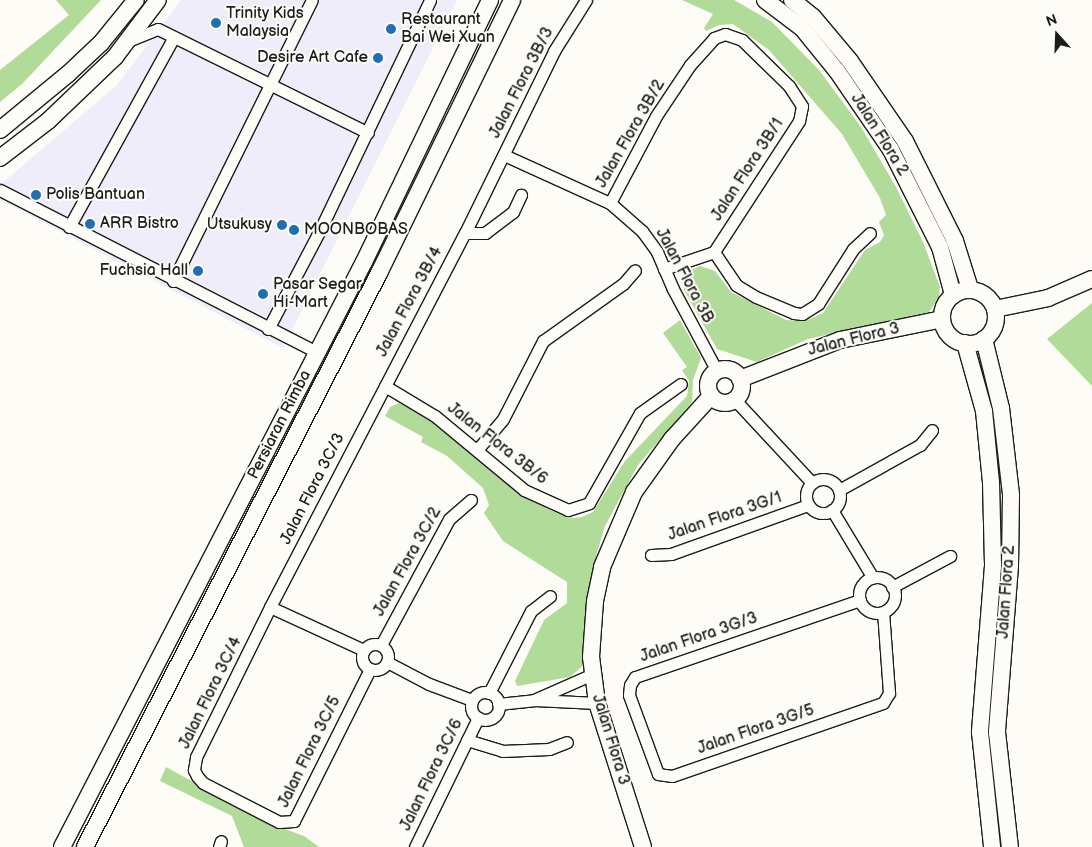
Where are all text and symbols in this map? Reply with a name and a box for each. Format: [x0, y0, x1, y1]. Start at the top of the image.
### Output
place label: Trinity Kids Malaysia [226, 4, 305, 42]
place label: Restaurant Bai Wei Xuan [401, 10, 496, 48]
north arrow [1032, 10, 1082, 60]
text: N [1044, 11, 1060, 30]
marker: Trinity Kids Malaysia [210, 17, 222, 29]
marker: Restaurant Bai Wei Xuan [385, 23, 397, 35]
street label: Jalan Flora 3B/3 [486, 24, 558, 142]
place label: Desire Art Cafe [257, 48, 368, 68]
marker: Desire Art Cafe [372, 52, 384, 64]
street label: Jalan Flora 3B/2 [592, 77, 670, 191]
street label: Jalan Flora 2 [846, 90, 912, 180]
street label: Jalan Flora 3B/1 [708, 115, 788, 225]
place label: Polis Bantuan [46, 185, 145, 205]
marker: Polis Bantuan [30, 189, 42, 201]
place label: ARR Bistro [100, 214, 179, 234]
place label: Utsukusy [207, 215, 272, 235]
marker: ARR Bistro [84, 218, 96, 230]
marker: Utsukusy [276, 219, 288, 231]
place label: MOONBOBAS [304, 220, 408, 240]
marker: MOONBOBAS [288, 224, 300, 236]
street label: Jalan Flora 3B [651, 225, 717, 327]
street label: Jalan Flora 3B/4 [373, 244, 447, 360]
place label: Fuchsia Hall [99, 261, 188, 281]
marker: Fuchsia Hall [192, 265, 204, 277]
place label: Pasar Segar Hi-Mart [273, 275, 362, 313]
marker: Pasar Segar Hi-Mart [257, 288, 269, 300]
street label: Jalan Flora 3 [806, 319, 902, 361]
street label: Persiaran Rimba [244, 367, 316, 483]
street label: Jalan Flora 3B/6 [443, 399, 551, 489]
street label: Jalan Flora 3C/3 [277, 430, 349, 548]
street label: Jalan Flora 3G/1 [666, 489, 784, 545]
street label: Jalan Flora 3C/2 [370, 504, 446, 620]
street label: Jalan Flora 2 [994, 545, 1020, 639]
street label: Jalan Flora 3G/3 [638, 609, 760, 667]
street label: Jalan Flora 3C/4 [176, 634, 246, 752]
street label: Jalan Flora 3 [587, 692, 633, 788]
street label: Jalan Flora 3C/5 [275, 693, 345, 811]
street label: Jalan Flora 3G/5 [695, 701, 817, 759]
street label: Jalan Flora 3C/6 [397, 716, 467, 834]

